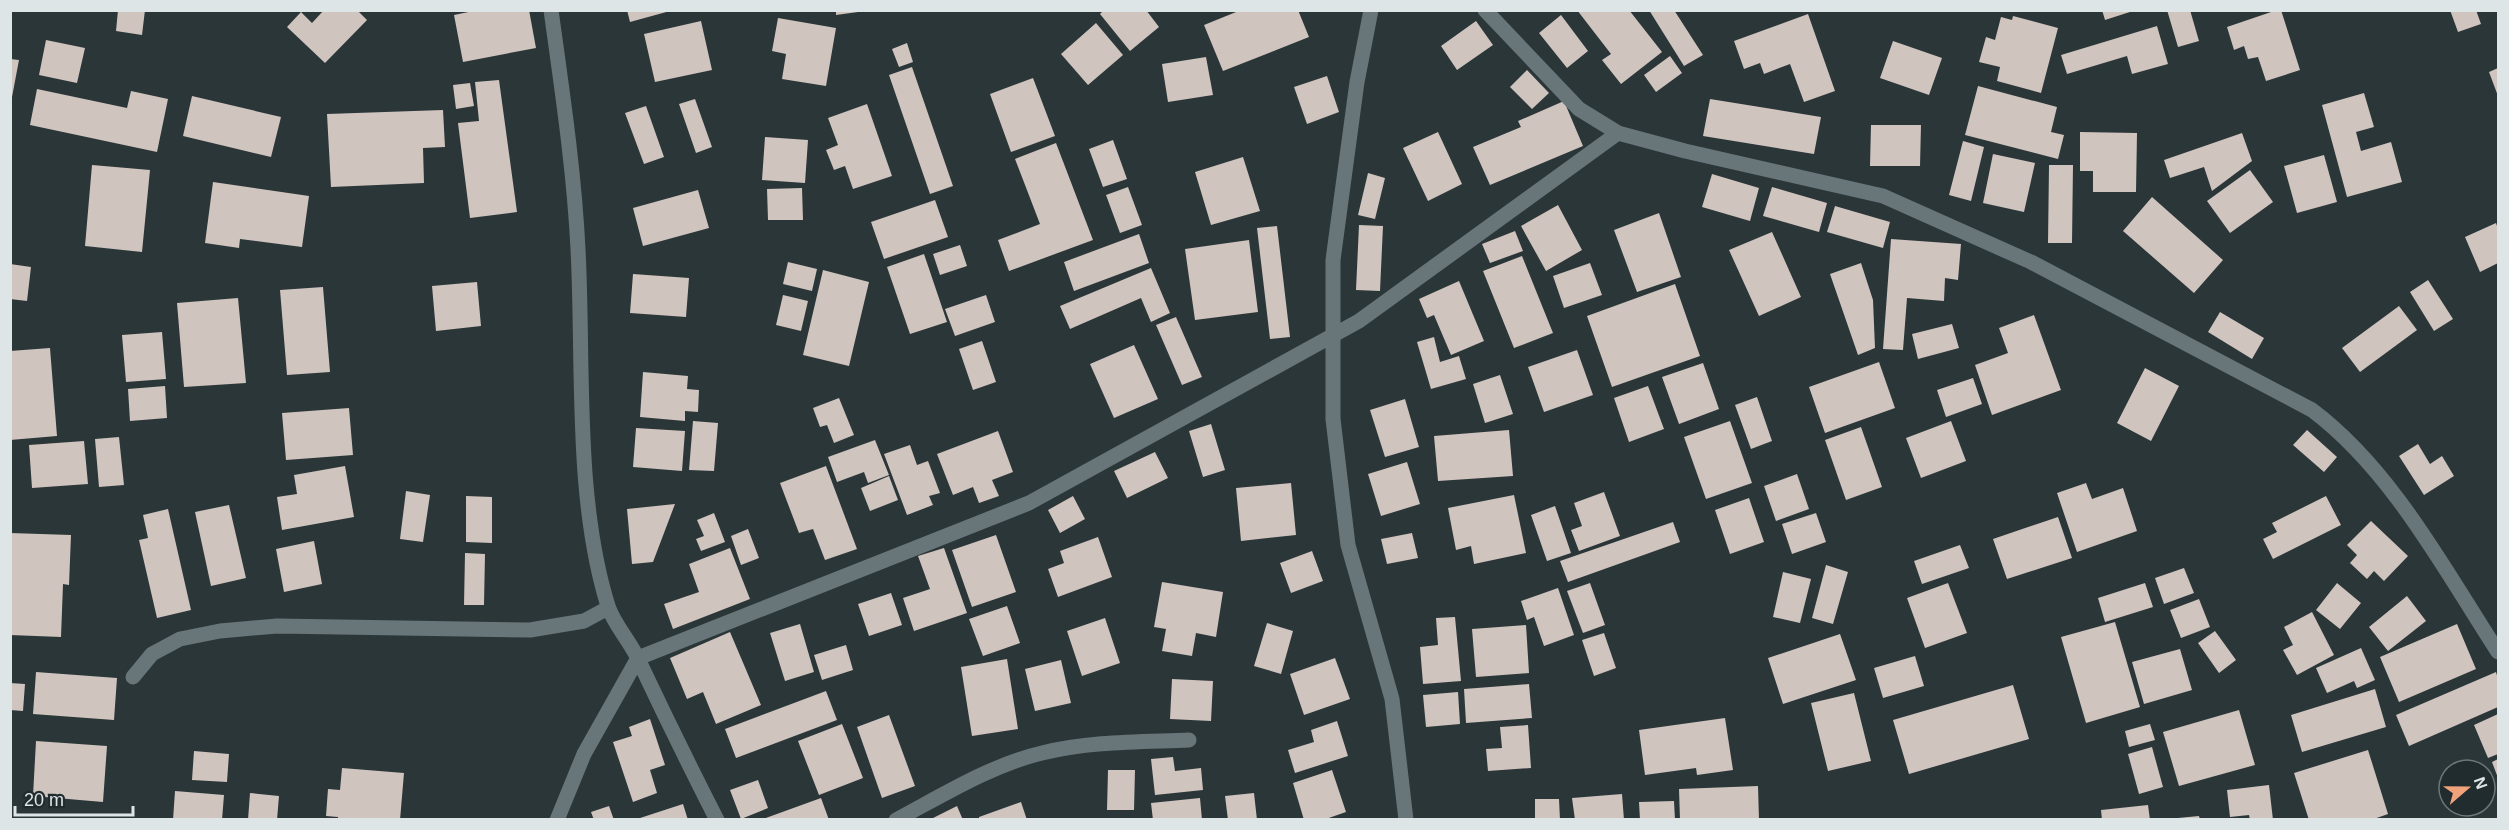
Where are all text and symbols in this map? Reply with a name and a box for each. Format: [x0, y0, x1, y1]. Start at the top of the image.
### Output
north arrow [2437, 758, 2497, 818]
text: N [2471, 775, 2491, 791]
scale bar [15, 779, 134, 817]
text: 20 m [24, 790, 64, 810]

